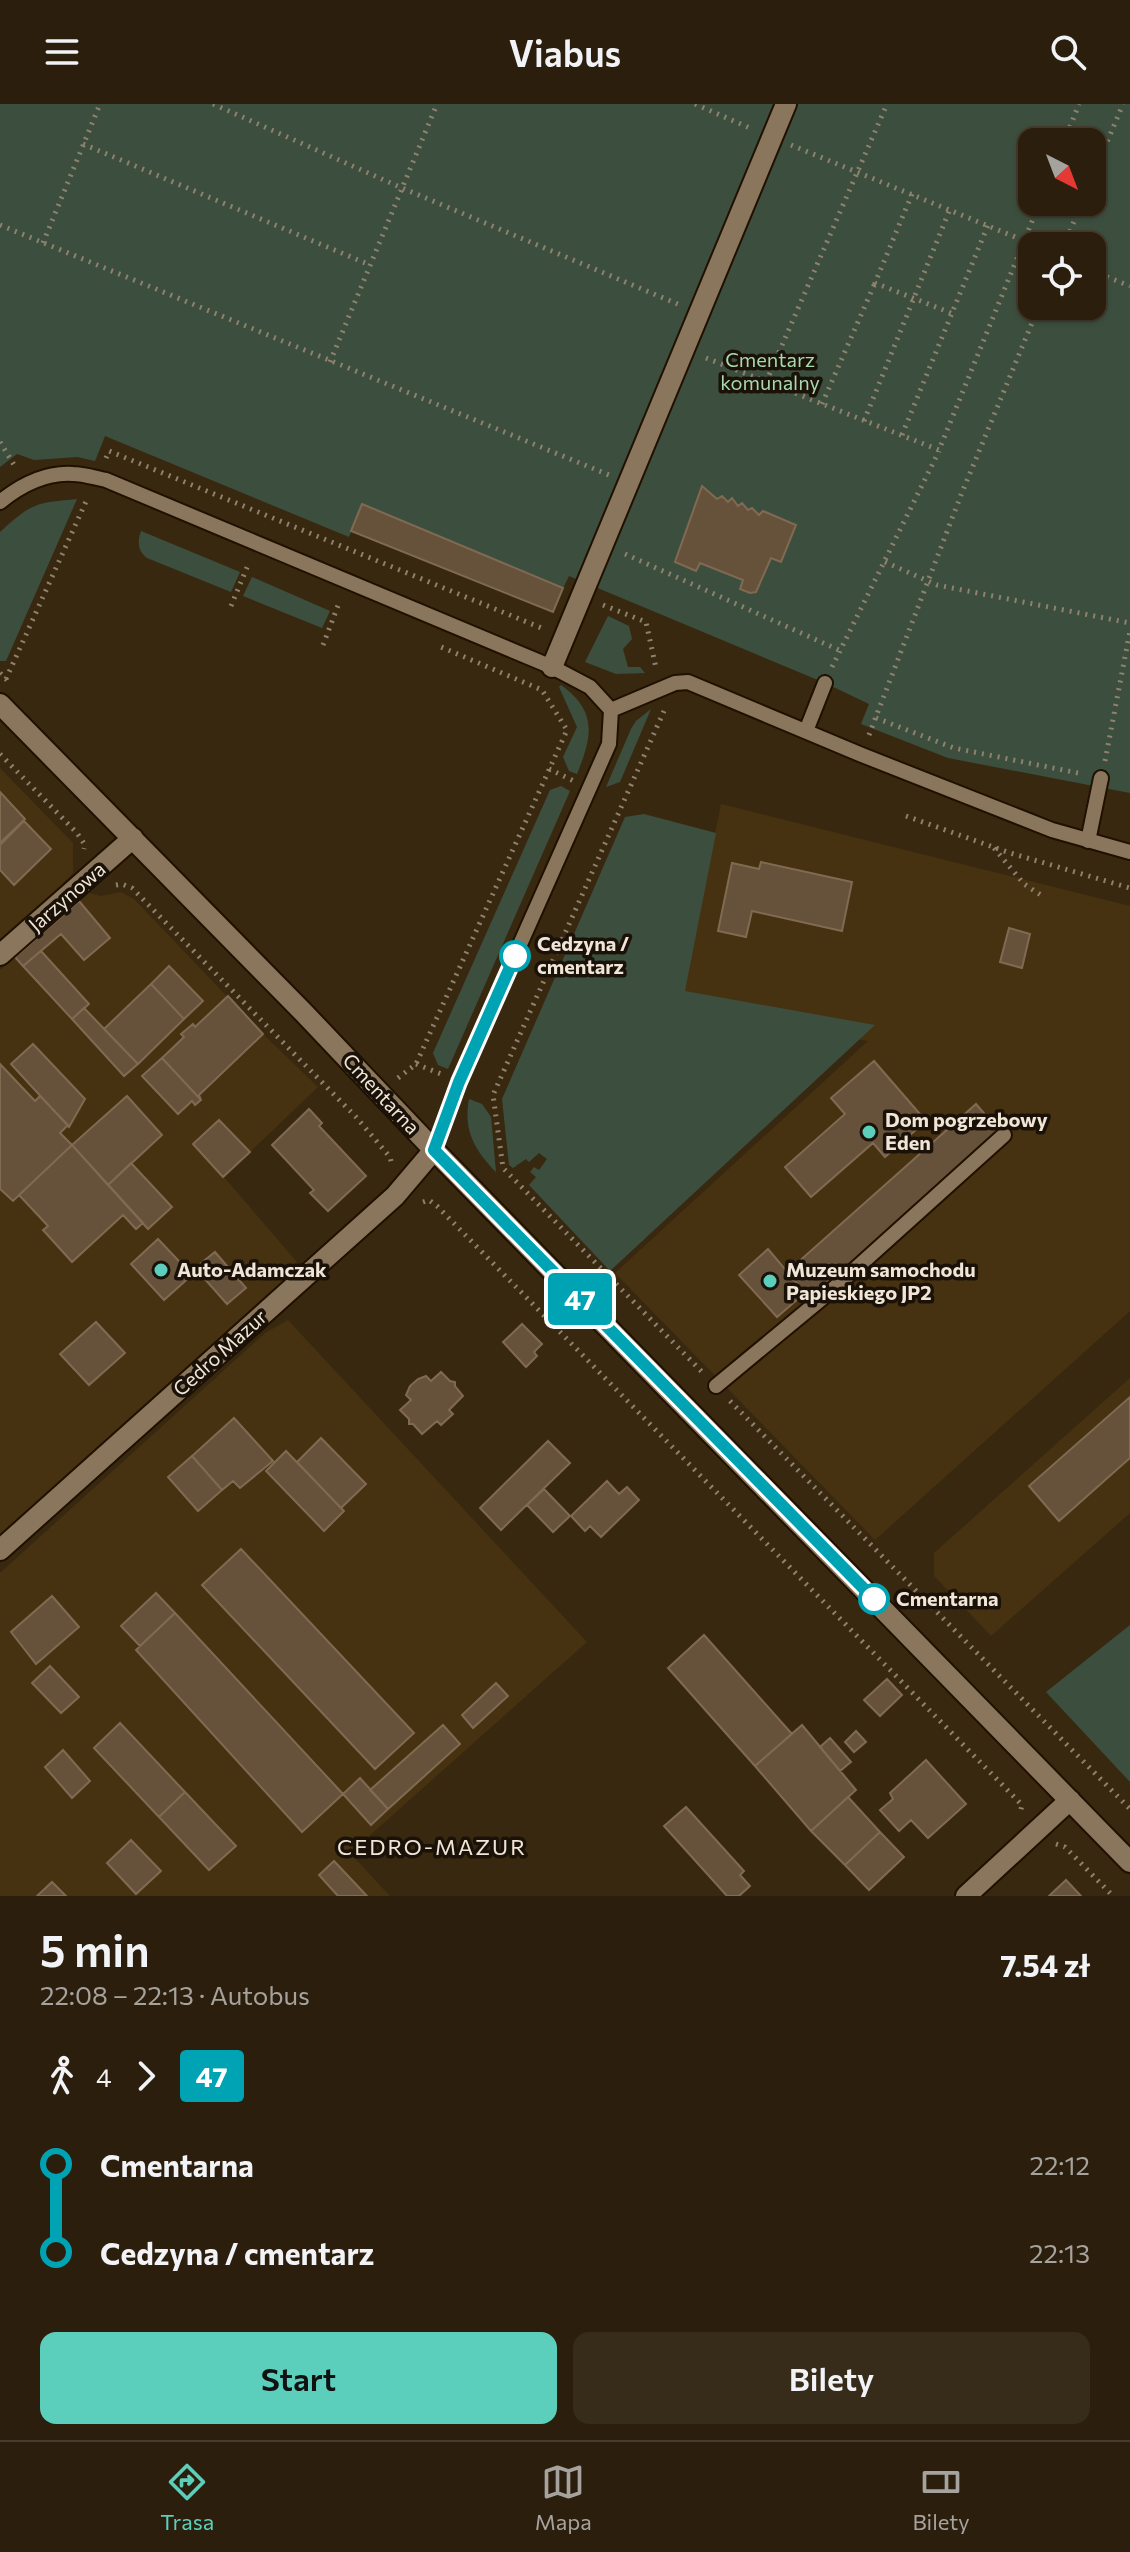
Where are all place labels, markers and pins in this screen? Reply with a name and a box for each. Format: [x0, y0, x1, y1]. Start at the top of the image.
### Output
place label: Cedzyna / cmentarz [537, 931, 629, 978]
marker: Cedzyna / cmentarz [500, 941, 530, 971]
place label: Dom pogrzebowy Eden [885, 1107, 1048, 1154]
marker: Dom pogrzebowy Eden [860, 1123, 878, 1141]
place label: Auto-Adamczak [177, 1257, 327, 1281]
place label: Muzeum samochodu Papieskiego JP2 [786, 1257, 976, 1304]
marker: Auto-Adamczak [152, 1261, 170, 1279]
marker: Muzeum samochodu Papieskiego JP2 [761, 1272, 779, 1290]
marker: Cmentarna [859, 1584, 889, 1614]
place label: Cmentarna [896, 1586, 999, 1610]

